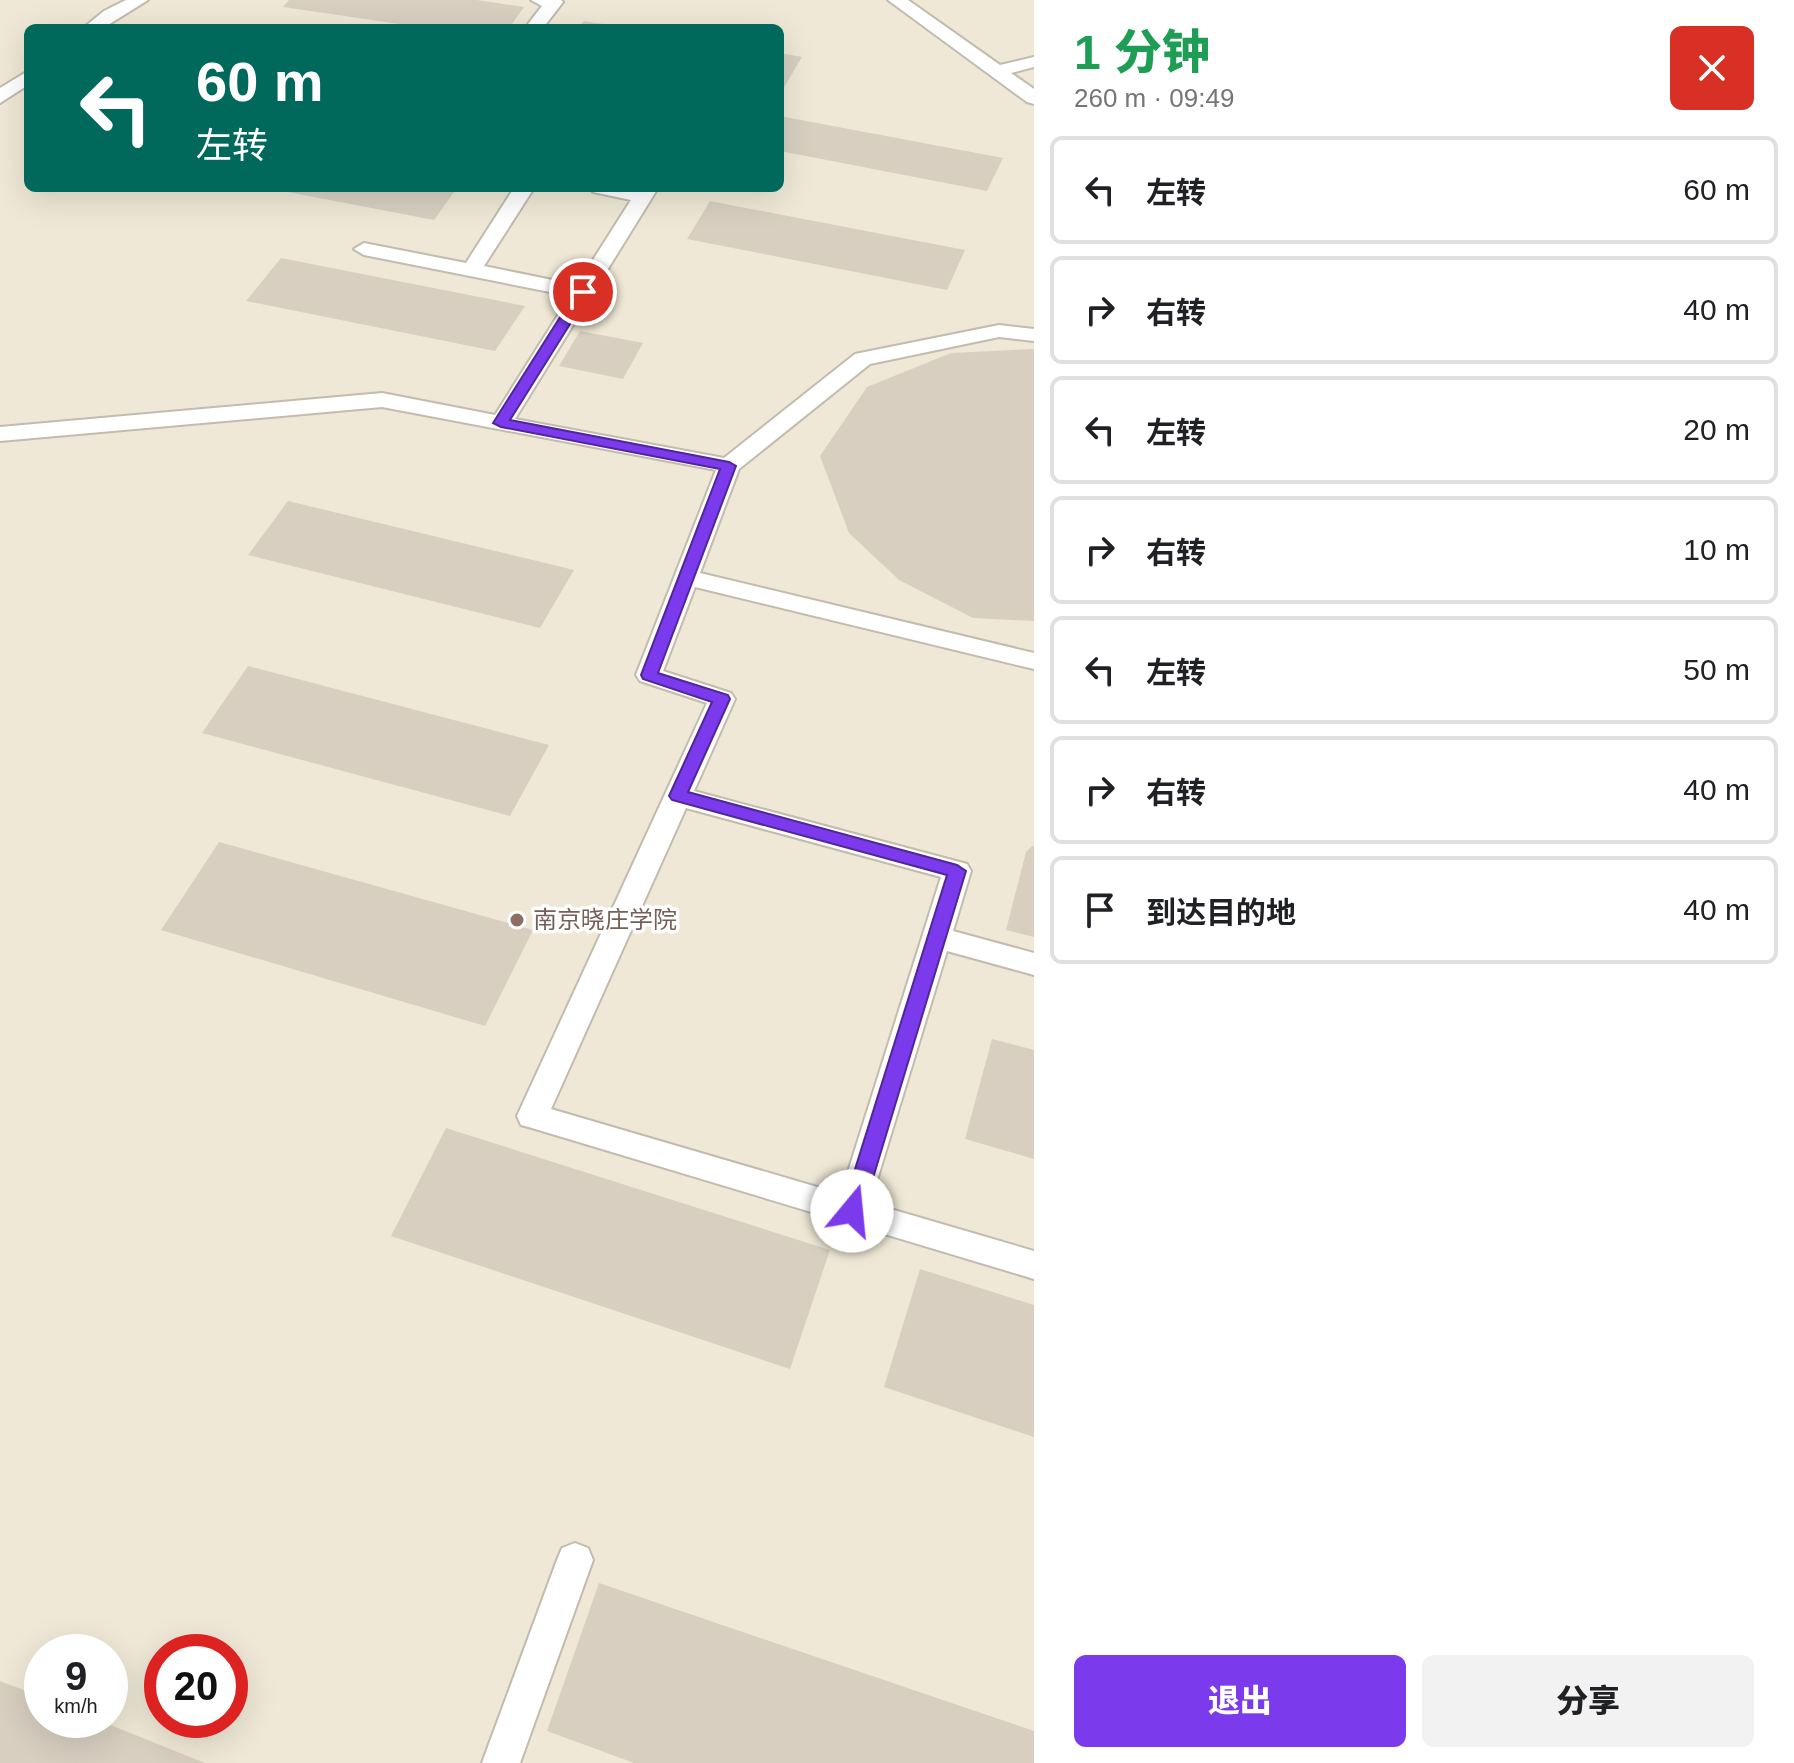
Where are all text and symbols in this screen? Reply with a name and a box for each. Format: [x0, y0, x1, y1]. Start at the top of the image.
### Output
text: 1 分钟 [1074, 26, 1210, 79]
button: close [1670, 26, 1754, 110]
text: 60 m [196, 50, 324, 113]
icon: left [64, 56, 168, 160]
text: 260 m · 09:49 [1074, 83, 1234, 113]
text: 左转 [196, 125, 268, 166]
icon: left [1078, 168, 1122, 212]
text: 60 m [1683, 173, 1750, 206]
text: 左转 [1146, 176, 1206, 209]
pin [549, 258, 617, 326]
icon: arrive [561, 270, 605, 314]
icon: right [1078, 288, 1122, 332]
text: 40 m [1683, 293, 1750, 326]
text: 右转 [1146, 296, 1206, 329]
icon: left [1078, 408, 1122, 452]
text: 20 m [1683, 413, 1750, 446]
text: 左转 [1146, 416, 1206, 449]
icon: right [1078, 528, 1122, 572]
text: 10 m [1683, 533, 1750, 566]
text: 右转 [1146, 536, 1206, 569]
icon: left [1078, 648, 1122, 692]
text: 50 m [1683, 653, 1750, 686]
text: 左转 [1146, 656, 1206, 689]
icon: right [1078, 768, 1122, 812]
text: 40 m [1683, 773, 1750, 806]
text: 右转 [1146, 776, 1206, 809]
icon: arrive [1078, 888, 1122, 932]
text: 40 m [1683, 893, 1750, 926]
text: 到达目的地 [1146, 896, 1296, 929]
place label: 南京晓庄学院 [533, 906, 677, 933]
marker: 南京晓庄学院 [508, 911, 526, 929]
position arrow [810, 1169, 894, 1253]
speed limit sign: 20 [144, 1634, 248, 1738]
text: 9 [65, 1654, 87, 1698]
button: 退出 [1074, 1655, 1406, 1747]
button: 分享 [1422, 1655, 1754, 1747]
text: km/h [54, 1695, 98, 1717]

